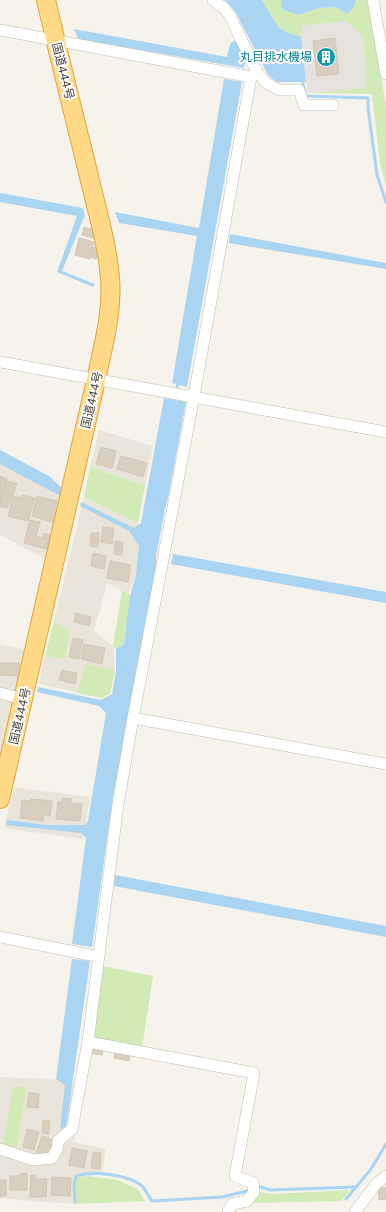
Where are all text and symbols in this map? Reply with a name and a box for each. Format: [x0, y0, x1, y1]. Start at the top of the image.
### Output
street label: 国道444号 [49, 41, 77, 101]
building icon: 丸目排水機場 [315, 46, 337, 68]
place label: 丸目排水機場 [240, 50, 312, 64]
street label: 国道444号 [79, 370, 105, 430]
street label: 国道444号 [7, 686, 33, 746]

